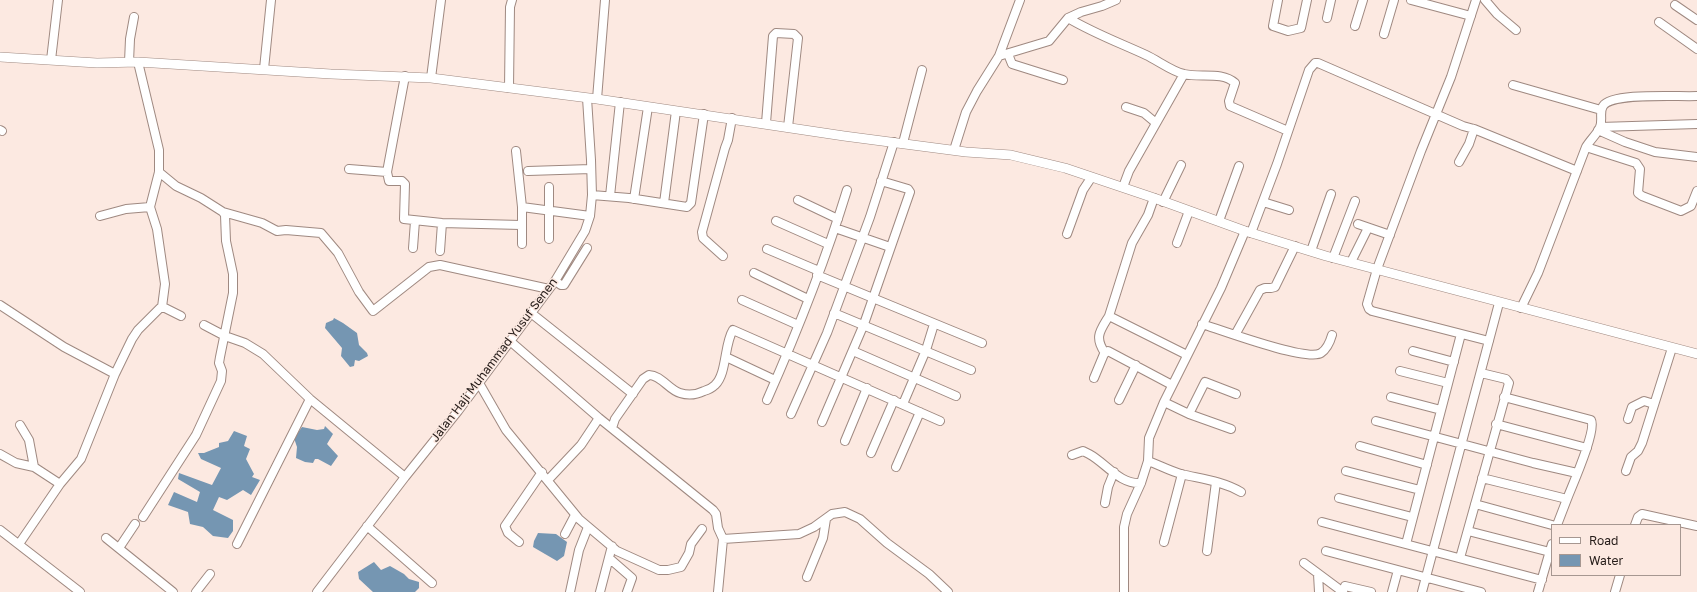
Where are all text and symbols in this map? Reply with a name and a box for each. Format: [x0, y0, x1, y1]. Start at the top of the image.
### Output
street label: Jalan Haji Muhammad Yusuf Senen [428, 275, 560, 445]
legend [1551, 524, 1681, 576]
text: Road [1589, 533, 1618, 548]
text: Water [1589, 553, 1623, 568]

